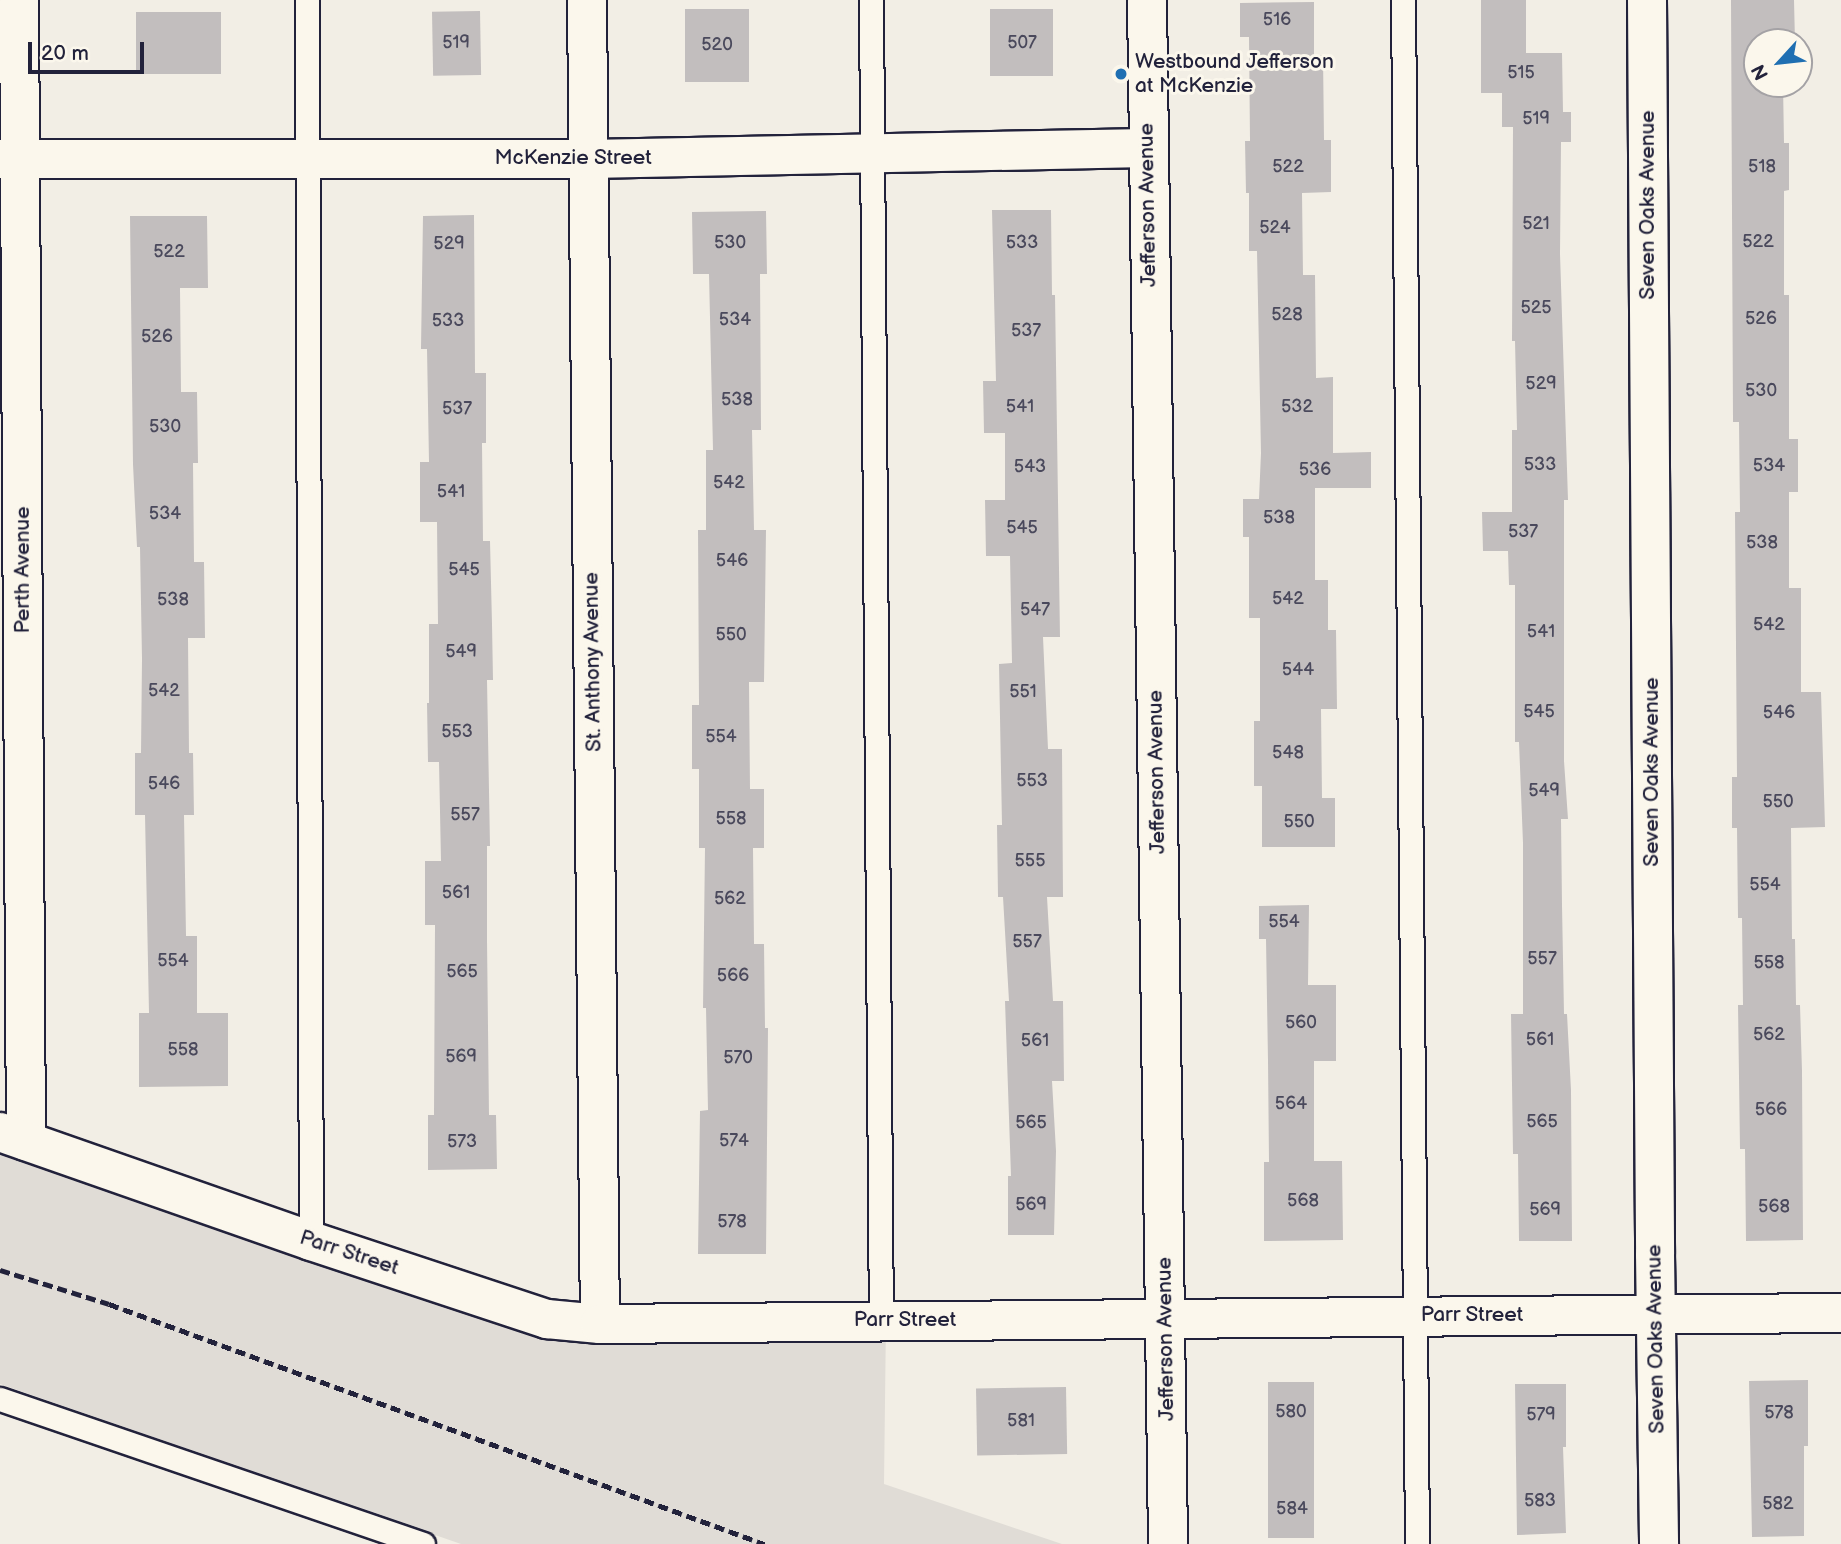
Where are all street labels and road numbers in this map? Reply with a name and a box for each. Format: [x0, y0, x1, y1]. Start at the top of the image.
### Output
street label: Seven Oaks Avenue [1635, 110, 1661, 300]
street label: Jefferson Avenue [1134, 123, 1162, 287]
street label: McKenzie Street [494, 145, 652, 171]
street label: Perth Avenue [10, 507, 36, 633]
street label: St. Anthony Avenue [579, 571, 607, 753]
street label: Seven Oaks Avenue [1639, 677, 1665, 867]
street label: Jefferson Avenue [1143, 690, 1171, 854]
street label: Parr Street [296, 1225, 402, 1281]
street label: Seven Oaks Avenue [1642, 1244, 1670, 1434]
street label: Jefferson Avenue [1152, 1257, 1180, 1421]
street label: Parr Street [1421, 1302, 1523, 1328]
street label: Parr Street [854, 1307, 956, 1333]

